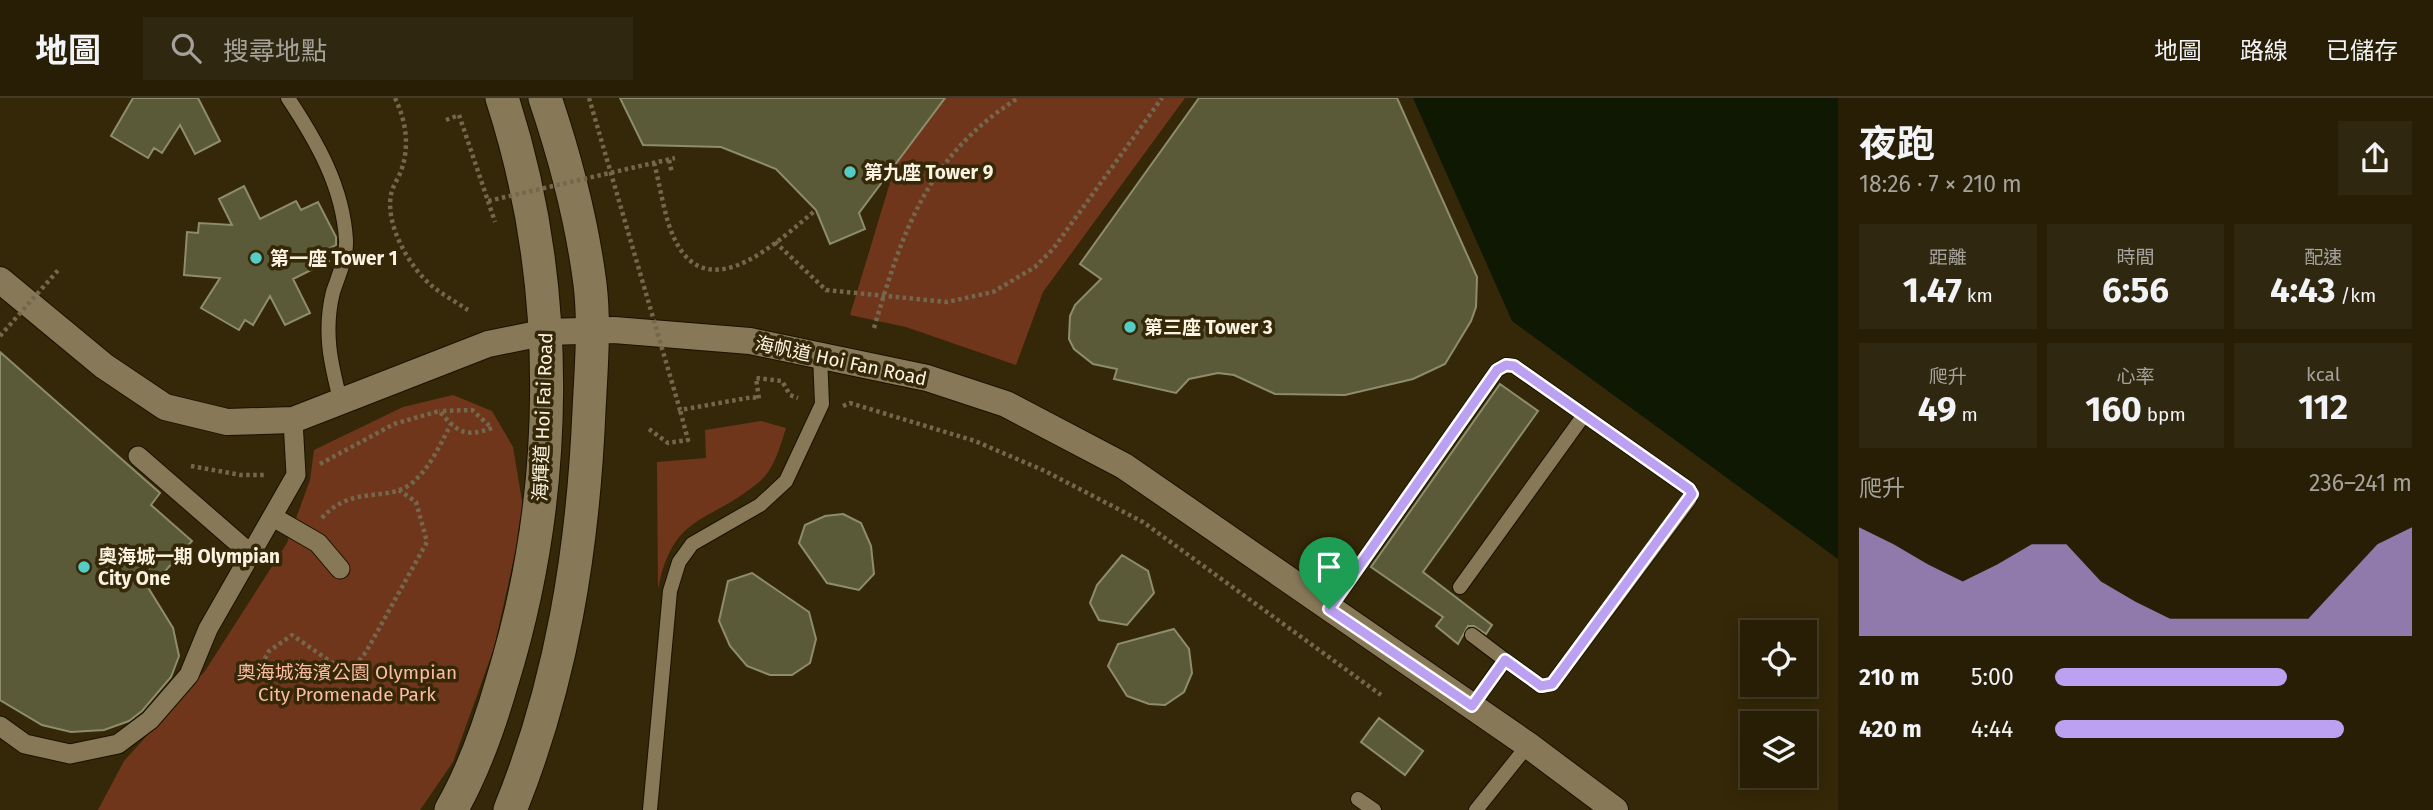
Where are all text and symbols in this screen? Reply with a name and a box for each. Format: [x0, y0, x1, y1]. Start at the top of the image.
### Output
search box [143, 17, 633, 80]
icon: search [167, 29, 205, 67]
text: 地圖 [35, 31, 101, 71]
text: 搜尋地點 [223, 36, 327, 67]
text: 地圖 [2154, 37, 2202, 65]
text: 路線 [2240, 37, 2288, 65]
text: 已儲存 [2326, 37, 2398, 65]
text: 夜跑 [1859, 121, 1935, 167]
button: share [2338, 121, 2412, 195]
place label: 第九座 Tower 9 [864, 161, 994, 184]
marker: 第九座 Tower 9 [842, 164, 858, 180]
text: 18:26 · 7 × 210 m [1859, 170, 2022, 198]
text: 距離 [1929, 246, 1967, 269]
text: 時間 [2116, 246, 2155, 269]
text: 配速 [2304, 246, 2342, 269]
place label: 第一座 Tower 1 [270, 247, 397, 270]
marker: 第一座 Tower 1 [248, 250, 264, 266]
text: 1.47 [1903, 269, 1962, 311]
text: 6:56 [2102, 269, 2169, 311]
text: 4:43 [2270, 269, 2335, 311]
text: km [1962, 284, 1993, 307]
text: /km [2335, 284, 2376, 307]
place label: 第三座 Tower 3 [1144, 316, 1273, 339]
marker: 第三座 Tower 3 [1122, 319, 1138, 335]
street label: 海輝道 Hoi Fai Road [529, 332, 557, 502]
street label: 海帆道 Hoi Fan Road [753, 332, 929, 390]
text: kcal [2306, 363, 2340, 386]
text: 爬升 [1929, 365, 1967, 388]
text: 心率 [2116, 365, 2155, 388]
text: 112 [2298, 386, 2348, 428]
text: 49 [1918, 388, 1957, 430]
text: 160 [2085, 388, 2142, 430]
text: m [1957, 403, 1978, 426]
text: bpm [2142, 403, 2186, 426]
text: 236–241 m [2309, 469, 2412, 497]
text: 爬升 [1859, 474, 1905, 502]
pin [1299, 537, 1359, 609]
place label: 奧海城一期 Olympian City One [98, 545, 280, 590]
icon: arrive [1310, 548, 1348, 586]
marker: 奧海城一期 Olympian City One [76, 559, 92, 575]
map controls [1740, 620, 1817, 788]
button: locate [1740, 620, 1817, 697]
park label: 奧海城海濱公園 Olympian City Promenade Park [237, 661, 457, 706]
text: 210 m [1859, 663, 1919, 691]
text: 5:00 [1971, 663, 2014, 691]
button: layers [1740, 711, 1817, 788]
text: 420 m [1859, 715, 1922, 743]
text: 4:44 [1971, 715, 2013, 743]

